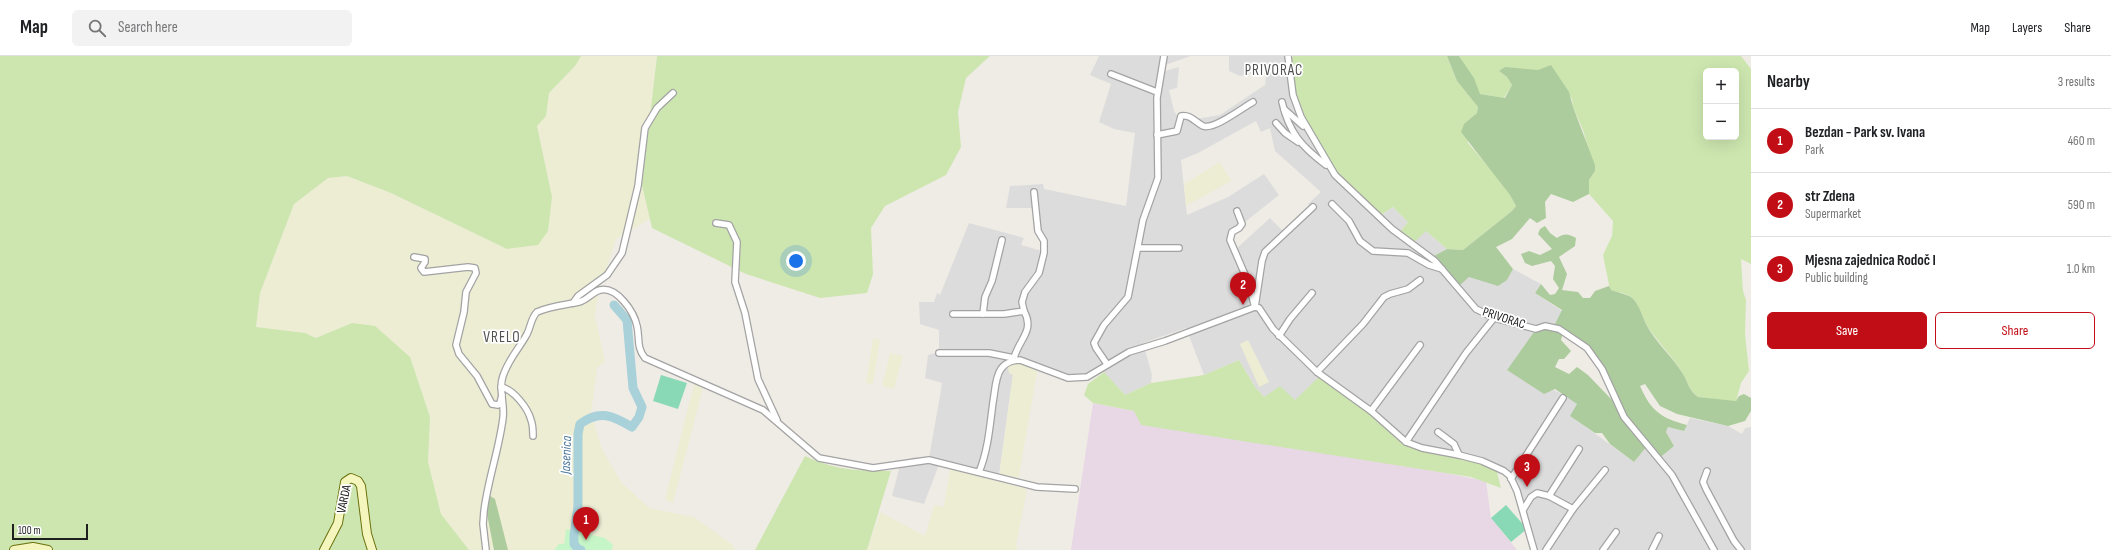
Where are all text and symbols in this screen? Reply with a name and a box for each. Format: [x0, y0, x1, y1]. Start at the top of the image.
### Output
search box [72, 10, 352, 46]
text: Map [20, 16, 48, 39]
icon: search [86, 17, 108, 39]
text: Search here [118, 18, 178, 37]
text: Map [1970, 19, 1990, 36]
text: Layers [2012, 19, 2042, 36]
text: Share [2064, 19, 2091, 36]
district label: PRIVORAC [1245, 61, 1303, 80]
map controls [1703, 68, 1739, 140]
button: + [1703, 68, 1739, 104]
text: Nearby [1767, 72, 1810, 92]
text: 3 results [2058, 74, 2095, 90]
button: − [1703, 104, 1739, 140]
text: Bezdan - Park sv. Ivana [1805, 123, 1925, 142]
text: 1 [1777, 133, 1783, 149]
text: 460 m [2068, 133, 2095, 149]
text: Park [1805, 142, 1824, 158]
text: str Zdena [1805, 187, 1855, 206]
text: 2 [1777, 197, 1783, 213]
text: 590 m [2068, 197, 2095, 213]
text: Supermarket [1805, 206, 1861, 222]
your location [786, 251, 806, 271]
text: Mjesna zajednica Rodoč I [1805, 251, 1936, 270]
text: 3 [1777, 261, 1783, 277]
text: 1.0 km [2067, 261, 2095, 277]
text: Public building [1805, 270, 1868, 286]
pin: 2 [1230, 272, 1256, 305]
street label: PRIVORAC [1481, 304, 1527, 332]
button: Save [1767, 312, 1927, 349]
button: Share [1935, 312, 2095, 349]
district label: VRELO [483, 328, 521, 347]
water label: Jasenica [557, 435, 575, 476]
pin: 3 [1514, 454, 1540, 487]
street label: VARDA [333, 483, 355, 515]
pin: 1 [573, 507, 599, 540]
scale bar [12, 522, 88, 541]
text: 100 m [18, 524, 40, 537]

